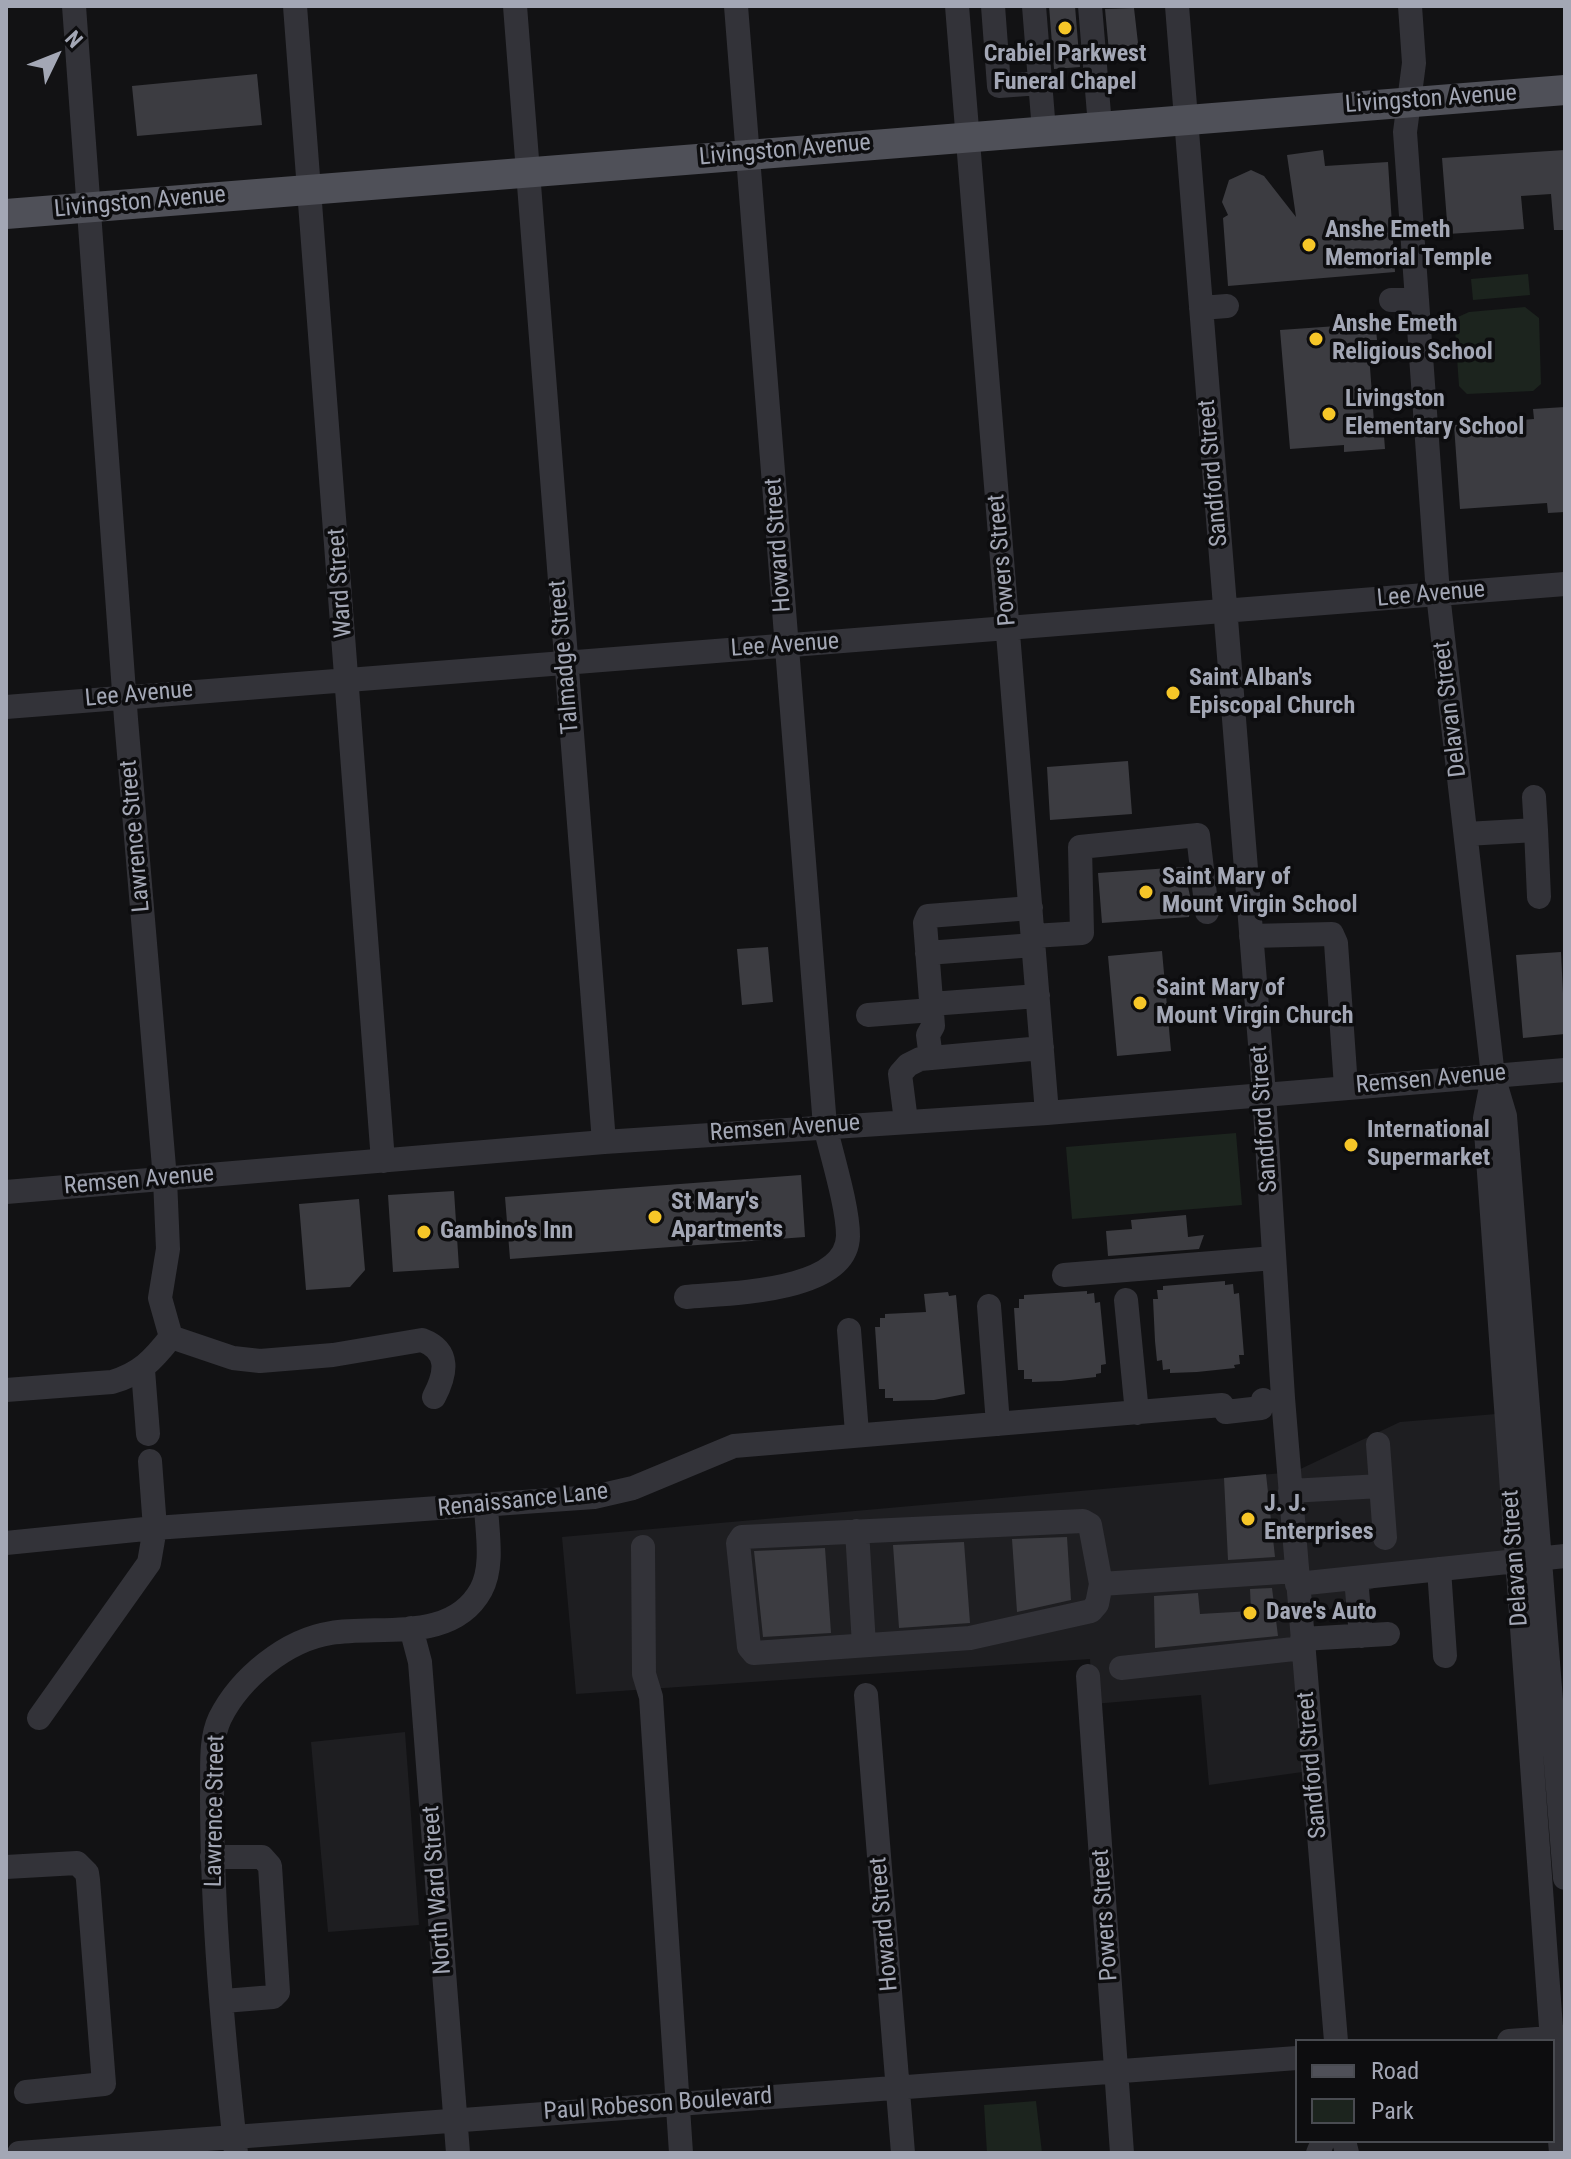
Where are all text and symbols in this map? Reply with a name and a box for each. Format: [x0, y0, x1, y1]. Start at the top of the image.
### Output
north arrow [16, 16, 96, 96]
marker: Crabiel Parkwest Funeral Chapel [1056, 19, 1074, 37]
text: N [60, 26, 88, 53]
place label: Crabiel Parkwest Funeral Chapel [984, 41, 1146, 97]
street label: Livingston Avenue [1344, 80, 1518, 120]
street label: Livingston Avenue [698, 129, 872, 173]
street label: Livingston Avenue [53, 181, 227, 225]
place label: Anshe Emeth Memorial Temple [1325, 217, 1492, 273]
marker: Anshe Emeth Memorial Temple [1300, 236, 1318, 254]
place label: Anshe Emeth Religious School [1332, 311, 1493, 367]
marker: Anshe Emeth Religious School [1307, 330, 1325, 348]
place label: Livingston Elementary School [1345, 386, 1524, 442]
street label: Sandford Street [1193, 398, 1235, 548]
marker: Livingston Elementary School [1320, 405, 1338, 423]
street label: Howard Street [760, 477, 798, 613]
street label: Powers Street [983, 493, 1023, 627]
street label: Ward Street [323, 527, 359, 639]
street label: Lee Avenue [1376, 576, 1486, 614]
street label: Talmadge Street [544, 579, 586, 735]
street label: Lee Avenue [730, 628, 840, 664]
street label: Delavan Street [1428, 639, 1474, 779]
place label: Saint Alban's Episcopal Church [1189, 665, 1355, 721]
street label: Lee Avenue [84, 676, 194, 714]
marker: Saint Alban's Episcopal Church [1164, 684, 1182, 702]
street label: Lawrence Street [115, 759, 157, 913]
place label: Saint Mary of Mount Virgin School [1162, 864, 1357, 920]
marker: Saint Mary of Mount Virgin School [1137, 883, 1155, 901]
place label: Saint Mary of Mount Virgin Church [1156, 975, 1354, 1031]
marker: Saint Mary of Mount Virgin Church [1131, 994, 1149, 1012]
street label: Sandford Street [1245, 1044, 1285, 1194]
street label: Remsen Avenue [1355, 1059, 1507, 1101]
street label: Remsen Avenue [709, 1109, 861, 1149]
place label: International Supermarket [1367, 1117, 1490, 1173]
marker: International Supermarket [1342, 1136, 1360, 1154]
street label: Remsen Avenue [63, 1160, 215, 1202]
place label: St Mary's Apartments [671, 1189, 783, 1245]
marker: St Mary's Apartments [646, 1208, 664, 1226]
place label: Gambino's Inn [440, 1218, 573, 1246]
marker: Gambino's Inn [415, 1223, 433, 1241]
street label: Renaissance Lane [436, 1478, 610, 1524]
street label: Delavan Street [1497, 1489, 1535, 1627]
place label: J. J. Enterprises [1264, 1491, 1374, 1547]
marker: J. J. Enterprises [1239, 1510, 1257, 1528]
place label: Dave's Auto [1266, 1599, 1377, 1627]
marker: Dave's Auto [1241, 1604, 1259, 1622]
street label: Sandford Street [1292, 1690, 1334, 1840]
street label: Lawrence Street [200, 1734, 232, 1888]
street label: North Ward Street [418, 1805, 458, 1975]
street label: Powers Street [1087, 1848, 1125, 1982]
street label: Howard Street [865, 1856, 905, 1992]
legend [1295, 2039, 1555, 2143]
text: Road [1371, 2057, 1419, 2085]
street label: Paul Robeson Boulevard [543, 2083, 773, 2127]
text: Park [1371, 2097, 1414, 2125]

